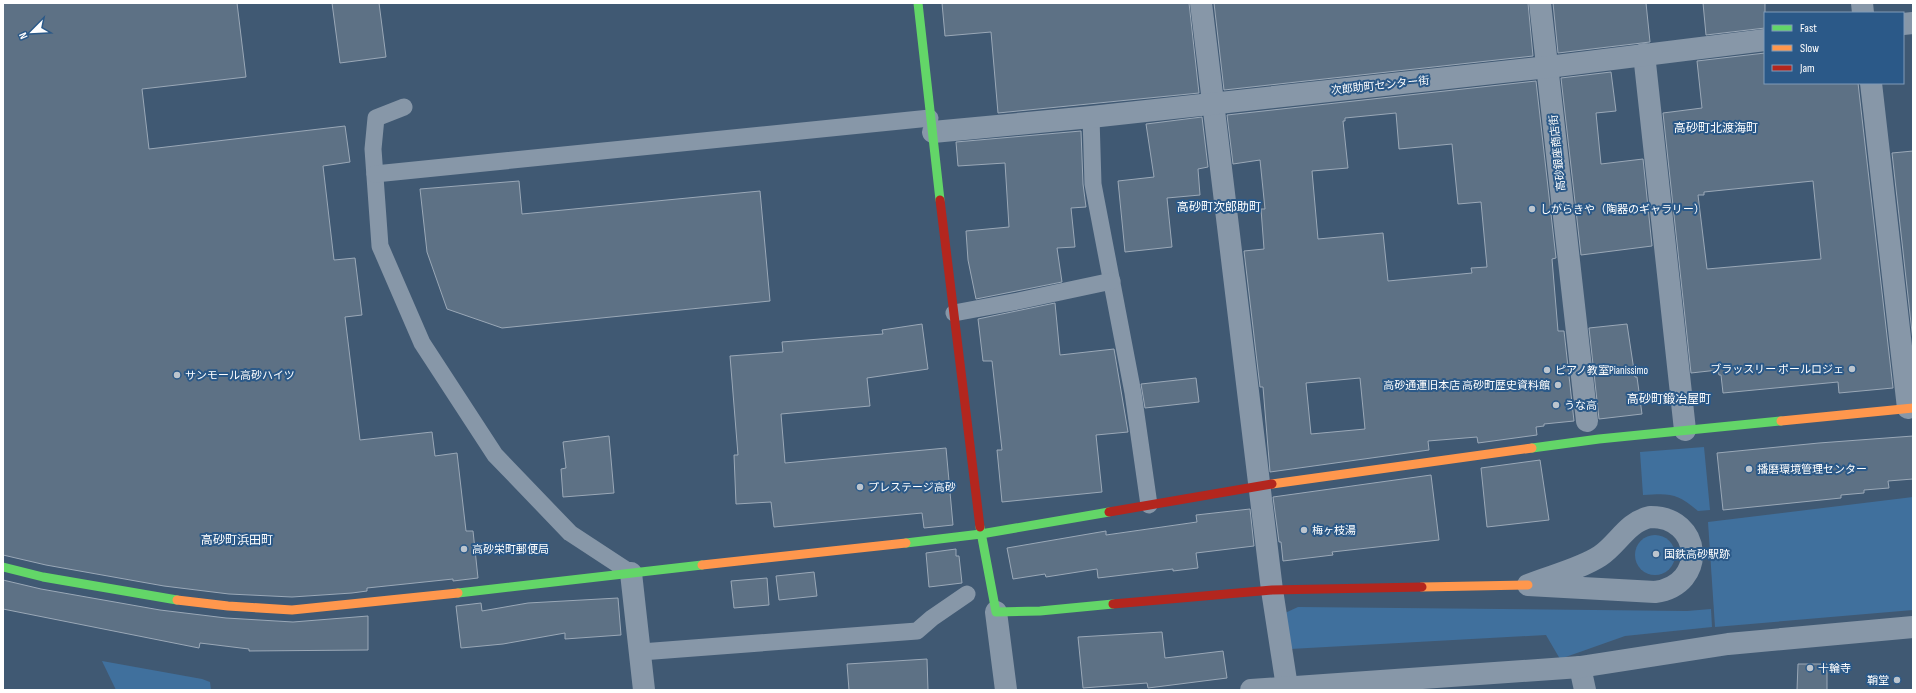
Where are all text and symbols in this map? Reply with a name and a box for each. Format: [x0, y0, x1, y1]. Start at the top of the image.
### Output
north arrow [12, 12, 52, 52]
legend [1764, 12, 1904, 84]
text: Fast [1800, 21, 1817, 36]
text: N [16, 30, 30, 41]
text: Slow [1800, 41, 1819, 56]
text: Jam [1799, 61, 1815, 76]
street label: 次郎助町センター街 [1330, 74, 1430, 97]
street label: 高砂銀座商店街 [1547, 114, 1568, 192]
district label: 高砂町北渡海町 [1674, 121, 1758, 136]
district label: 高砂町次郎助町 [1177, 200, 1261, 215]
place label: しがらきや（陶器のギャラリー） [1540, 203, 1705, 216]
marker: しがらきや（陶器のギャラリー） [1527, 204, 1537, 214]
place label: ブラッスリー ポールロジェ [1710, 363, 1844, 376]
place label: ピアノ教室Pianissimo [1555, 364, 1649, 377]
marker: ブラッスリー ポールロジェ [1847, 364, 1857, 374]
marker: ピアノ教室Pianissimo [1542, 365, 1552, 375]
place label: サンモール高砂ハイツ [185, 369, 295, 382]
marker: サンモール高砂ハイツ [172, 370, 182, 380]
place label: 高砂通運旧本店 高砂町歴史資料館 [1383, 379, 1550, 392]
marker: 高砂通運旧本店 高砂町歴史資料館 [1553, 380, 1563, 390]
district label: 高砂町鍛冶屋町 [1627, 392, 1711, 407]
place label: うな高 [1564, 399, 1597, 412]
marker: うな高 [1551, 400, 1561, 410]
place label: 播磨環境管理センター [1757, 463, 1867, 476]
marker: 播磨環境管理センター [1744, 464, 1754, 474]
place label: プレステージ高砂 [868, 481, 956, 494]
marker: プレステージ高砂 [855, 482, 865, 492]
place label: 梅ヶ枝湯 [1312, 524, 1356, 537]
marker: 梅ヶ枝湯 [1299, 525, 1309, 535]
district label: 高砂町浜田町 [201, 533, 273, 548]
place label: 高砂栄町郵便局 [472, 543, 549, 556]
marker: 高砂栄町郵便局 [459, 544, 469, 554]
place label: 国鉄高砂駅跡 [1664, 548, 1730, 561]
marker: 国鉄高砂駅跡 [1651, 549, 1661, 559]
place label: 十輪寺 [1818, 662, 1851, 675]
marker: 十輪寺 [1805, 663, 1815, 673]
place label: 鞘堂 [1867, 674, 1889, 687]
marker: 鞘堂 [1892, 675, 1902, 685]

